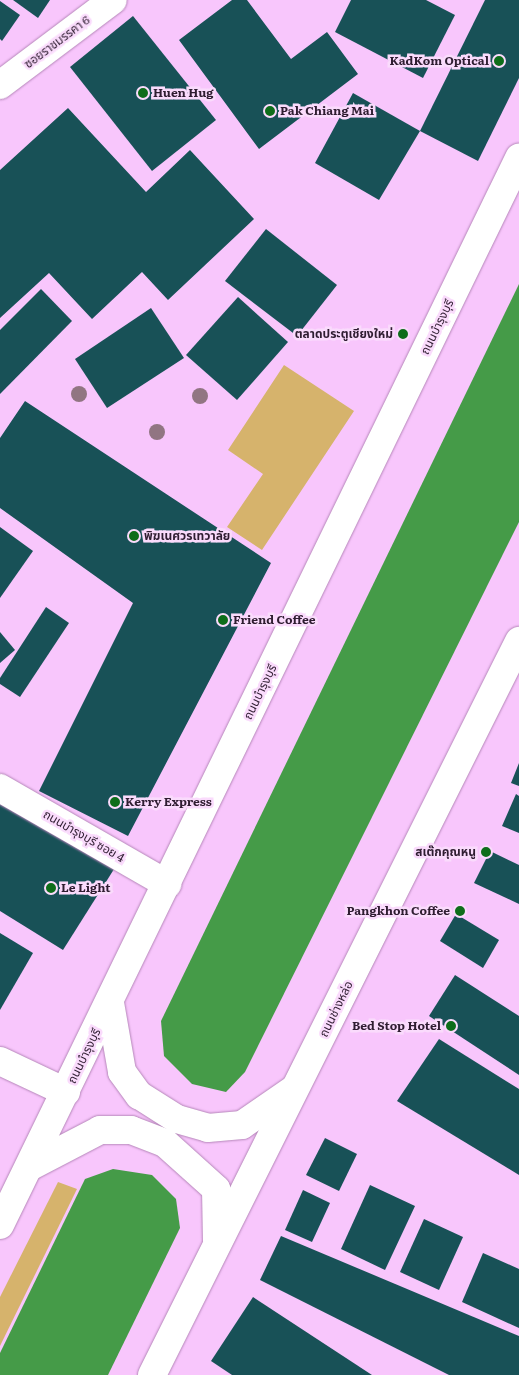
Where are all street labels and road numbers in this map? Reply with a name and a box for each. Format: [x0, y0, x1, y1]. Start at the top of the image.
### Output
street label: ซอยราชมรรคา 6 [21, 13, 93, 71]
street label: ถนนบำรุงบุรี [417, 297, 457, 357]
street label: ถนนบำรุงบุรี [240, 662, 280, 722]
street label: ถนนบำรุงบุรี ซอย 4 [41, 807, 127, 865]
street label: ถนนช่างหล่อ [316, 979, 356, 1039]
street label: ถนนบำรุงบุรี [64, 1026, 104, 1086]

